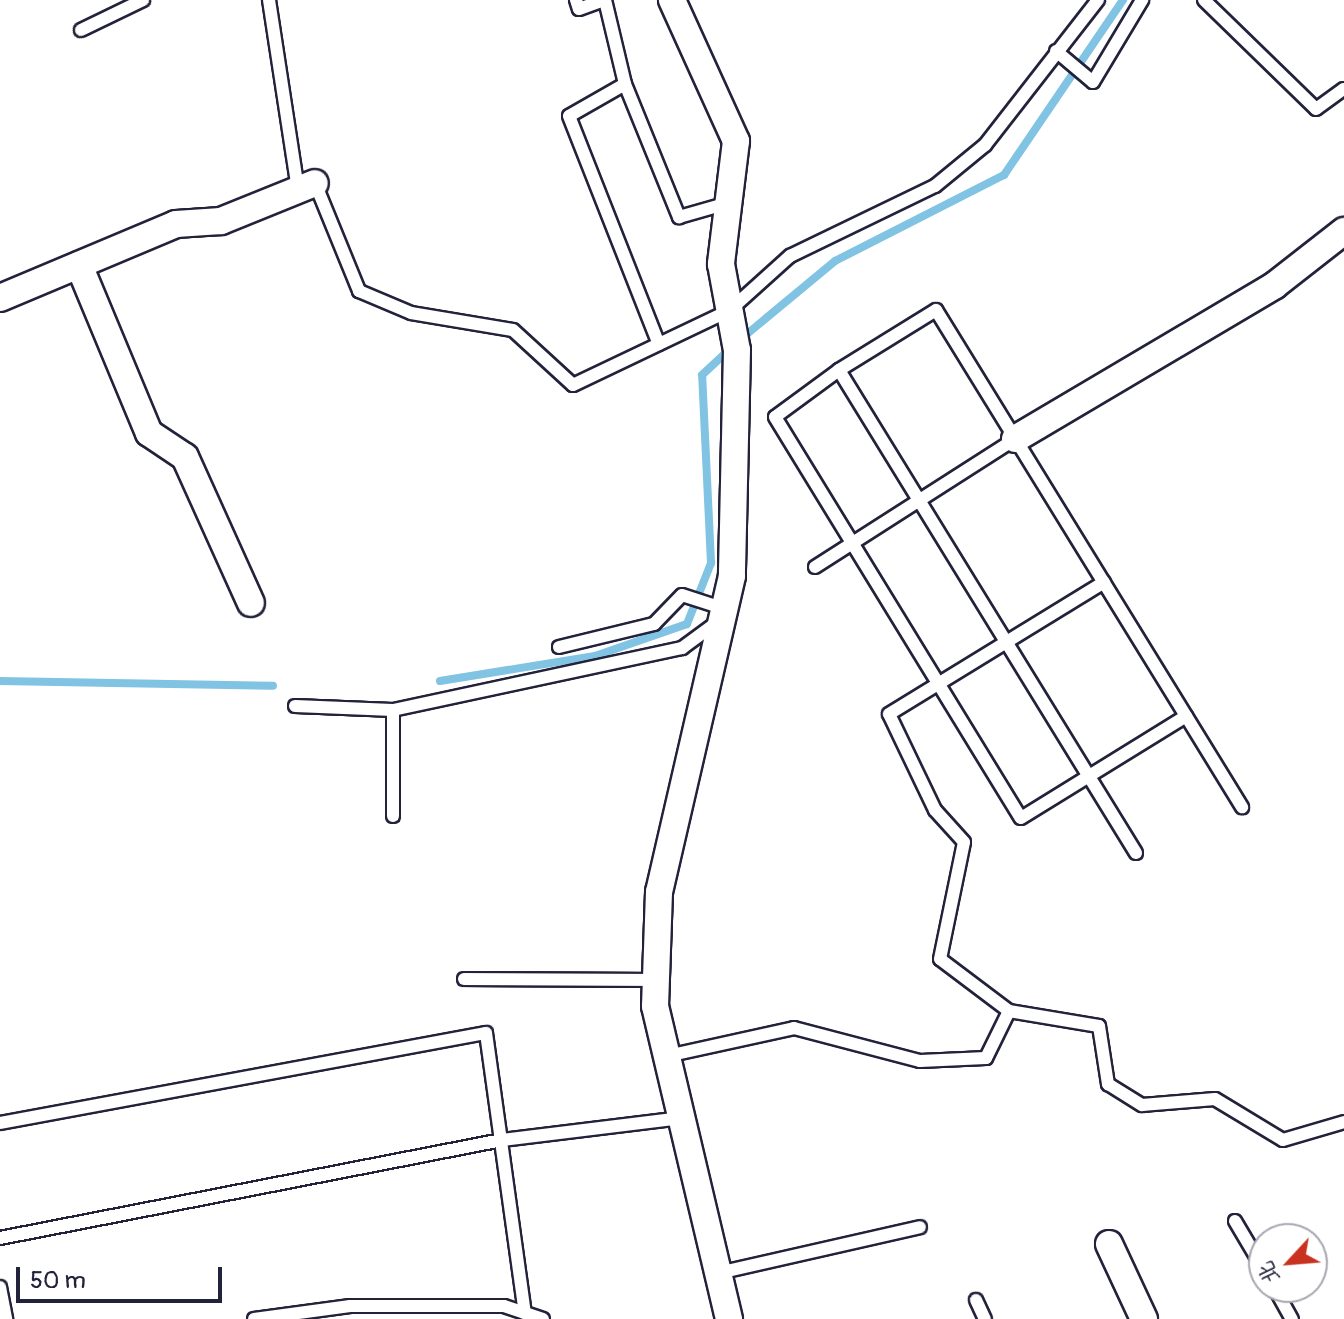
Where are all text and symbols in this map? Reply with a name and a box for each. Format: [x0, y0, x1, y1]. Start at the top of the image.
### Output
north arrow [1248, 1223, 1328, 1303]
scale bar [20, 1251, 226, 1301]
text: 北 [1251, 1257, 1286, 1289]
text: 50 m [30, 1266, 86, 1295]

